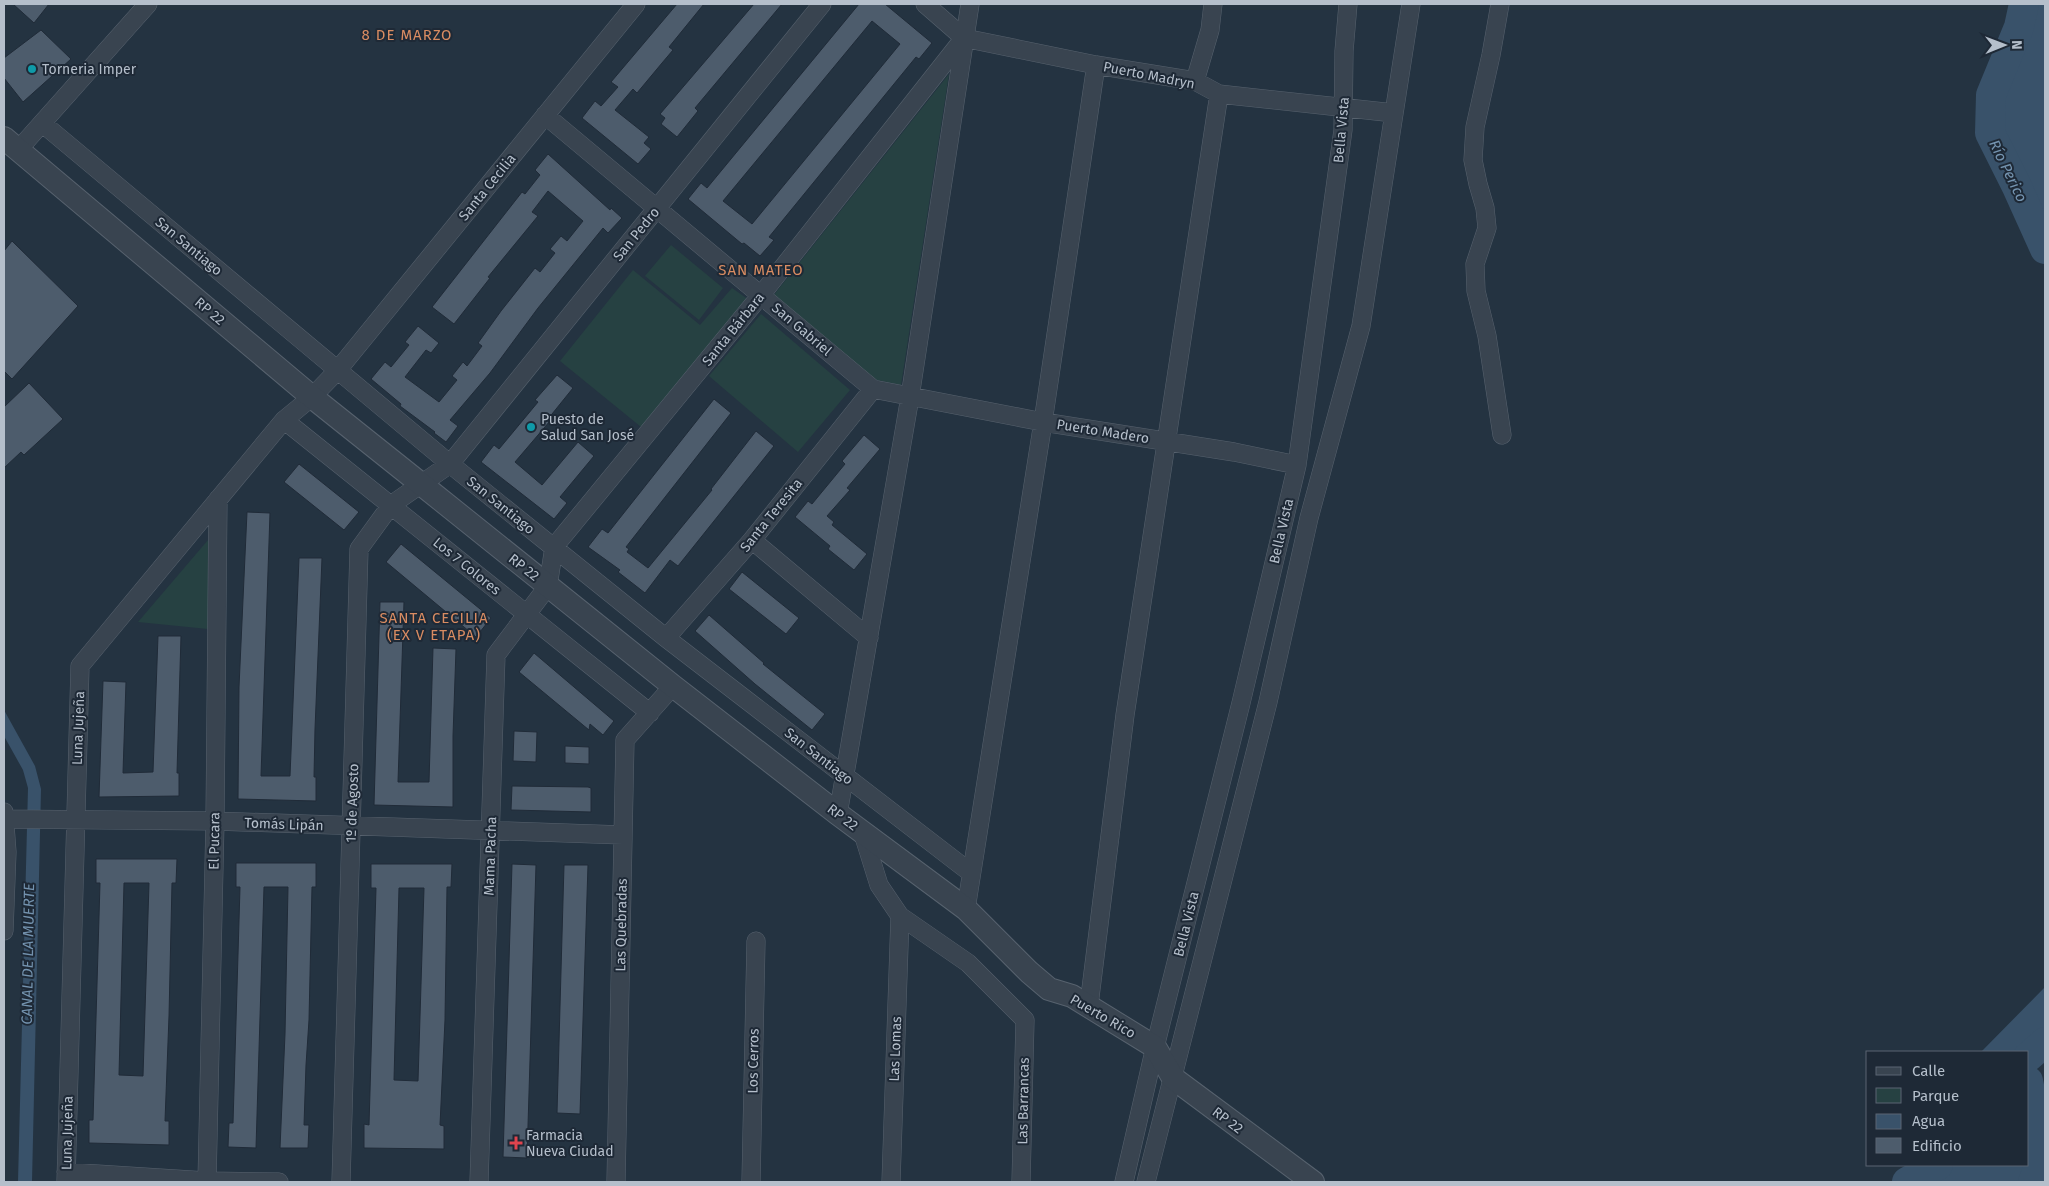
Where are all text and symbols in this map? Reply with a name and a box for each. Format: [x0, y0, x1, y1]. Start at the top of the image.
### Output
north arrow [1979, 20, 2029, 70]
district label: 8 DE MARZO [362, 26, 452, 44]
text: N [2008, 40, 2025, 50]
street label: Puerto Madryn [1102, 58, 1196, 93]
place label: Torneria Imper [42, 61, 137, 78]
marker: Torneria Imper [26, 63, 38, 75]
street label: Bella Vista [1330, 96, 1353, 164]
water label: Río Perico [1985, 137, 2031, 205]
street label: Santa Cecilia [455, 150, 520, 224]
street label: San Pedro [610, 204, 663, 265]
street label: San Santiago [152, 213, 226, 279]
district label: SAN MATEO [718, 261, 804, 279]
street label: Santa Bárbara [699, 289, 768, 369]
street label: RP 22 [191, 294, 228, 329]
street label: San Gabriel [768, 299, 835, 359]
place label: Puesto de Salud San José [541, 411, 634, 444]
street label: Puerto Madero [1055, 416, 1150, 447]
marker: Puesto de Salud San José [525, 421, 537, 433]
street label: San Santiago [463, 473, 538, 538]
street label: Santa Teresita [737, 475, 806, 555]
street label: Bella Vista [1266, 497, 1297, 565]
street label: Los 7 Colores [429, 534, 504, 599]
street label: RP 22 [505, 550, 542, 585]
district label: SANTA CECILIA (EX V ETAPA) [379, 609, 489, 644]
street label: Luna Jujeña [69, 691, 88, 765]
street label: San Santiago [781, 724, 856, 788]
street label: 1º de Agosto [343, 763, 362, 843]
street label: RP 22 [824, 800, 862, 835]
street label: El Pucara [205, 812, 224, 870]
street label: Tomás Lipán [244, 815, 324, 834]
street label: Mama Pacha [481, 816, 500, 896]
street label: Las Quebradas [612, 878, 631, 972]
water label: CANAL DE LA MUERTE [18, 883, 38, 1025]
street label: Bella Vista [1170, 890, 1203, 958]
street label: Puerto Rico [1067, 991, 1138, 1042]
street label: Las Lomas [886, 1016, 905, 1082]
street label: Los Cerros [744, 1028, 763, 1094]
legend [1866, 1051, 2029, 1166]
street label: Las Barrancas [1014, 1057, 1033, 1145]
text: Calle [1912, 1062, 1945, 1080]
text: Parque [1912, 1087, 1959, 1105]
street label: Luna Jujeña [58, 1096, 77, 1170]
street label: RP 22 [1209, 1103, 1247, 1138]
text: Agua [1912, 1112, 1945, 1130]
place label: Farmacia Nueva Ciudad [526, 1127, 614, 1160]
marker: Farmacia Nueva Ciudad [510, 1137, 522, 1149]
text: Edificio [1912, 1137, 1962, 1155]

